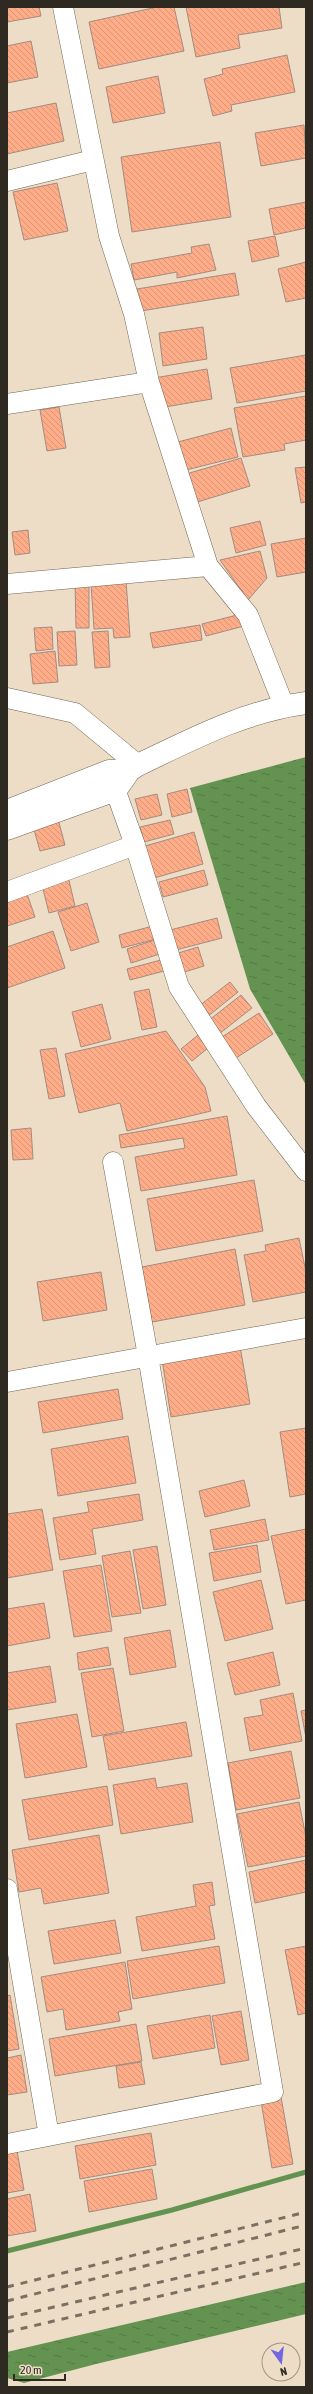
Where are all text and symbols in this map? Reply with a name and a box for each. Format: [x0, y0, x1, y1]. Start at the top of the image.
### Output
north arrow [261, 2342, 301, 2382]
scale bar [14, 2356, 65, 2382]
text: 20 m [20, 2363, 42, 2377]
text: N [279, 2365, 288, 2378]

